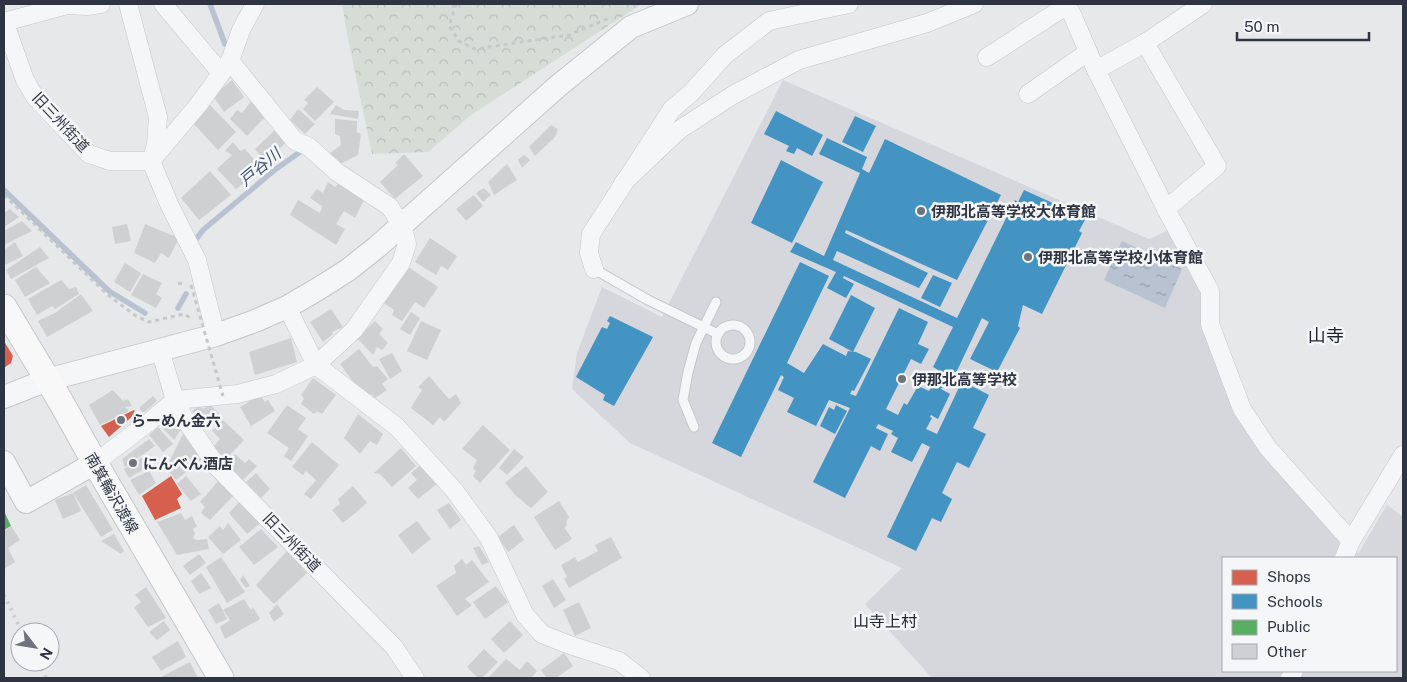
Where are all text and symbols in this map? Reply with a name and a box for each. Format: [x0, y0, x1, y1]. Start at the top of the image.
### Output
scale bar [1237, 10, 1370, 42]
text: 50 m [1244, 18, 1279, 35]
street label: 旧三州街道 [29, 89, 93, 155]
water label: 戸谷川 [236, 143, 286, 190]
place label: 伊那北高等学校大体育館 [931, 203, 1096, 220]
marker: 伊那北高等学校大体育館 [915, 205, 927, 217]
place label: 伊那北高等学校小体育館 [1038, 249, 1203, 266]
marker: 伊那北高等学校小体育館 [1022, 251, 1034, 263]
district label: 山寺 [1308, 325, 1344, 346]
place label: 伊那北高等学校 [912, 371, 1017, 388]
marker: 伊那北高等学校 [896, 373, 908, 385]
place label: らーめん金六 [131, 412, 221, 429]
marker: らーめん金六 [115, 414, 127, 426]
street label: 南箕輪沢渡線 [82, 450, 142, 536]
place label: にんべん酒店 [143, 455, 233, 472]
marker: にんべん酒店 [127, 457, 139, 469]
street label: 旧三州街道 [260, 509, 324, 575]
legend [1222, 557, 1397, 672]
text: Shops [1267, 568, 1311, 585]
text: Schools [1267, 593, 1323, 610]
district label: 山寺上村 [853, 612, 917, 631]
text: Public [1267, 618, 1311, 635]
north arrow [10, 622, 60, 672]
text: Other [1267, 643, 1307, 660]
text: N [36, 645, 56, 663]

